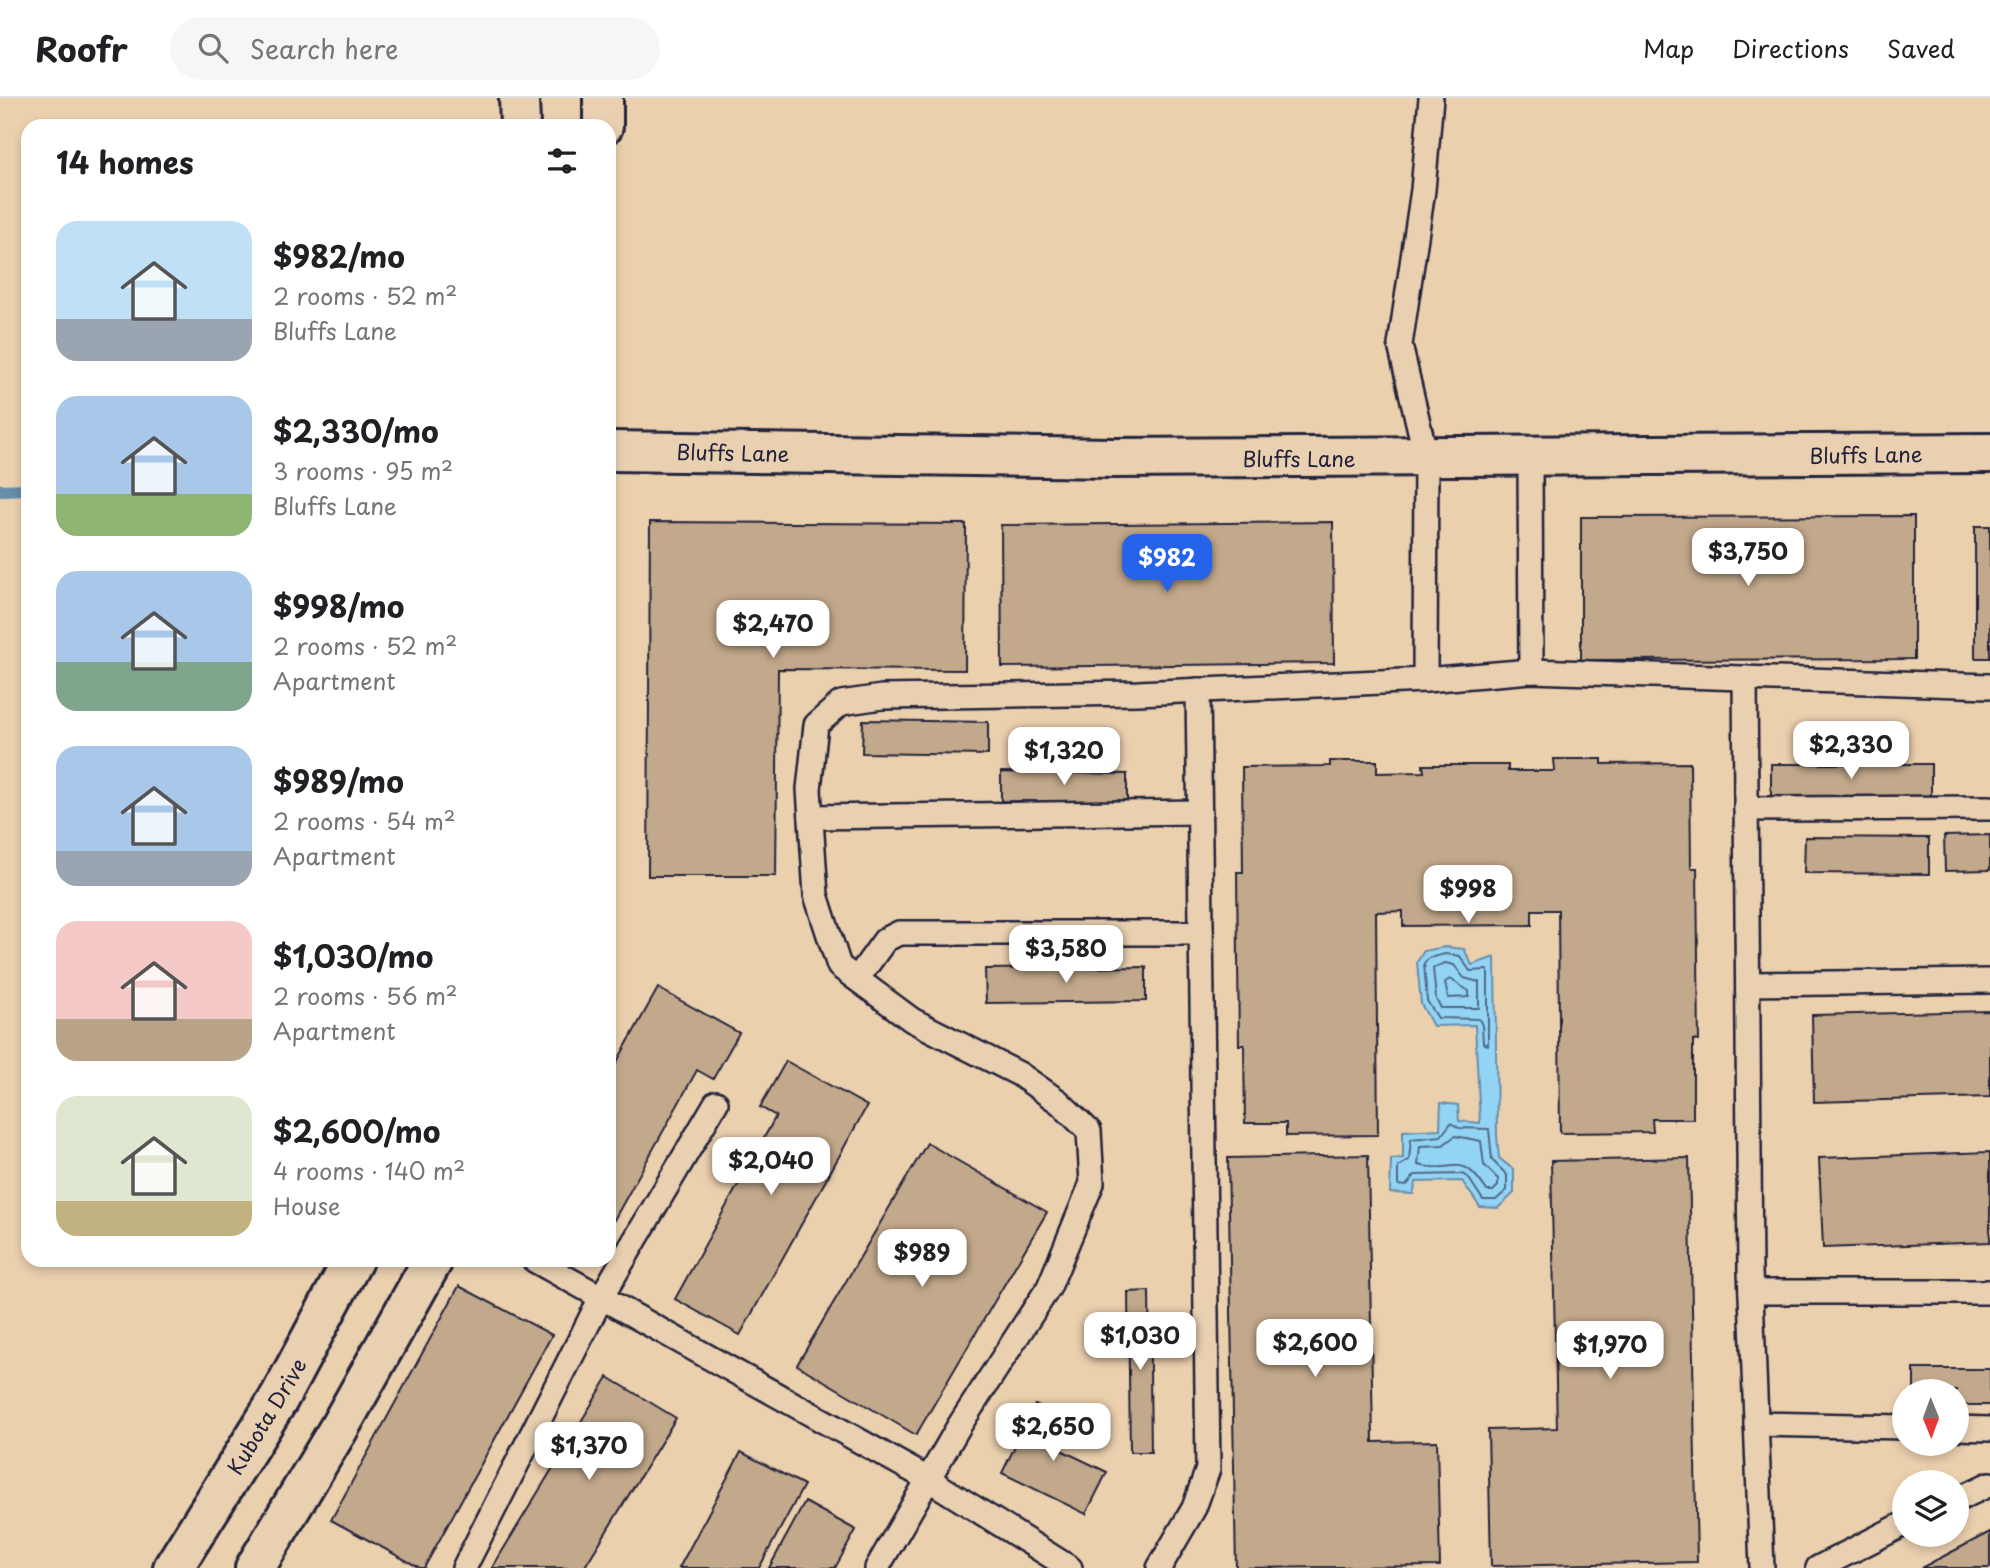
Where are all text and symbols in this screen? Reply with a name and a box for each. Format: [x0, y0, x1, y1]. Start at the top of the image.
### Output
search box [170, 17, 660, 80]
text: Roofr [35, 23, 128, 73]
icon: search [194, 29, 232, 67]
text: Search here [250, 29, 398, 68]
text: Map [1643, 30, 1694, 66]
text: Directions [1732, 30, 1849, 66]
text: Saved [1887, 30, 1955, 66]
text: 14 homes [56, 139, 194, 184]
icon: filters [543, 142, 581, 180]
text: $982/mo [273, 233, 405, 278]
icon: home [112, 249, 196, 333]
text: 2 rooms · 52 m² [273, 278, 457, 313]
text: Bluffs Lane [273, 313, 397, 348]
text: $2,330/mo [273, 408, 439, 453]
icon: home [112, 424, 196, 508]
street label: Bluffs Lane [676, 435, 790, 469]
street label: Bluffs Lane [1809, 437, 1923, 471]
street label: Bluffs Lane [1242, 442, 1356, 474]
text: 3 rooms · 95 m² [273, 453, 453, 488]
text: Bluffs Lane [273, 488, 397, 523]
pin: $3,750 [1691, 528, 1805, 588]
text: $3,750 [1708, 533, 1788, 568]
pin: $982 [1126, 534, 1208, 594]
text: $982 [1138, 539, 1196, 574]
text: $998/mo [273, 583, 404, 628]
icon: home [112, 599, 196, 683]
pin: $2,470 [716, 601, 830, 660]
text: $2,470 [732, 605, 814, 640]
text: 2 rooms · 52 m² [273, 628, 457, 663]
text: Apartment [273, 663, 396, 698]
pin: $2,330 [1794, 722, 1908, 781]
text: $2,330 [1809, 726, 1893, 761]
pin: $1,320 [1007, 728, 1121, 787]
text: $1,320 [1024, 732, 1104, 767]
text: $989/mo [273, 758, 404, 803]
icon: home [112, 774, 196, 858]
text: 2 rooms · 54 m² [273, 803, 456, 838]
text: Apartment [273, 838, 396, 873]
pin: $998 [1427, 866, 1509, 925]
text: $998 [1439, 870, 1497, 905]
pin: $3,580 [1009, 926, 1123, 985]
text: $3,580 [1025, 930, 1107, 965]
text: $1,030/mo [273, 933, 434, 978]
icon: home [112, 949, 196, 1033]
text: 2 rooms · 56 m² [273, 978, 458, 1013]
text: Apartment [273, 1013, 396, 1048]
text: $2,600/mo [273, 1108, 441, 1153]
icon: home [112, 1124, 196, 1208]
pin: $2,040 [714, 1138, 828, 1197]
text: $2,040 [728, 1142, 814, 1177]
text: 4 rooms · 140 m² [273, 1153, 465, 1188]
text: House [273, 1188, 340, 1223]
pin: $989 [881, 1230, 963, 1289]
text: $989 [894, 1234, 950, 1269]
pin: $1,030 [1083, 1312, 1197, 1372]
text: $1,030 [1100, 1317, 1180, 1352]
pin: $2,600 [1258, 1320, 1372, 1379]
pin: $1,970 [1553, 1322, 1667, 1381]
text: $2,600 [1272, 1324, 1358, 1359]
text: $1,970 [1573, 1326, 1647, 1361]
street label: Kubota Drive [218, 1351, 314, 1481]
north arrow [1892, 1379, 1969, 1456]
map controls [1892, 1379, 1969, 1547]
pin: $2,650 [996, 1404, 1110, 1463]
text: $2,650 [1012, 1408, 1094, 1443]
pin: $1,370 [532, 1422, 646, 1482]
text: $1,370 [551, 1427, 627, 1462]
button: layers [1892, 1470, 1969, 1547]

